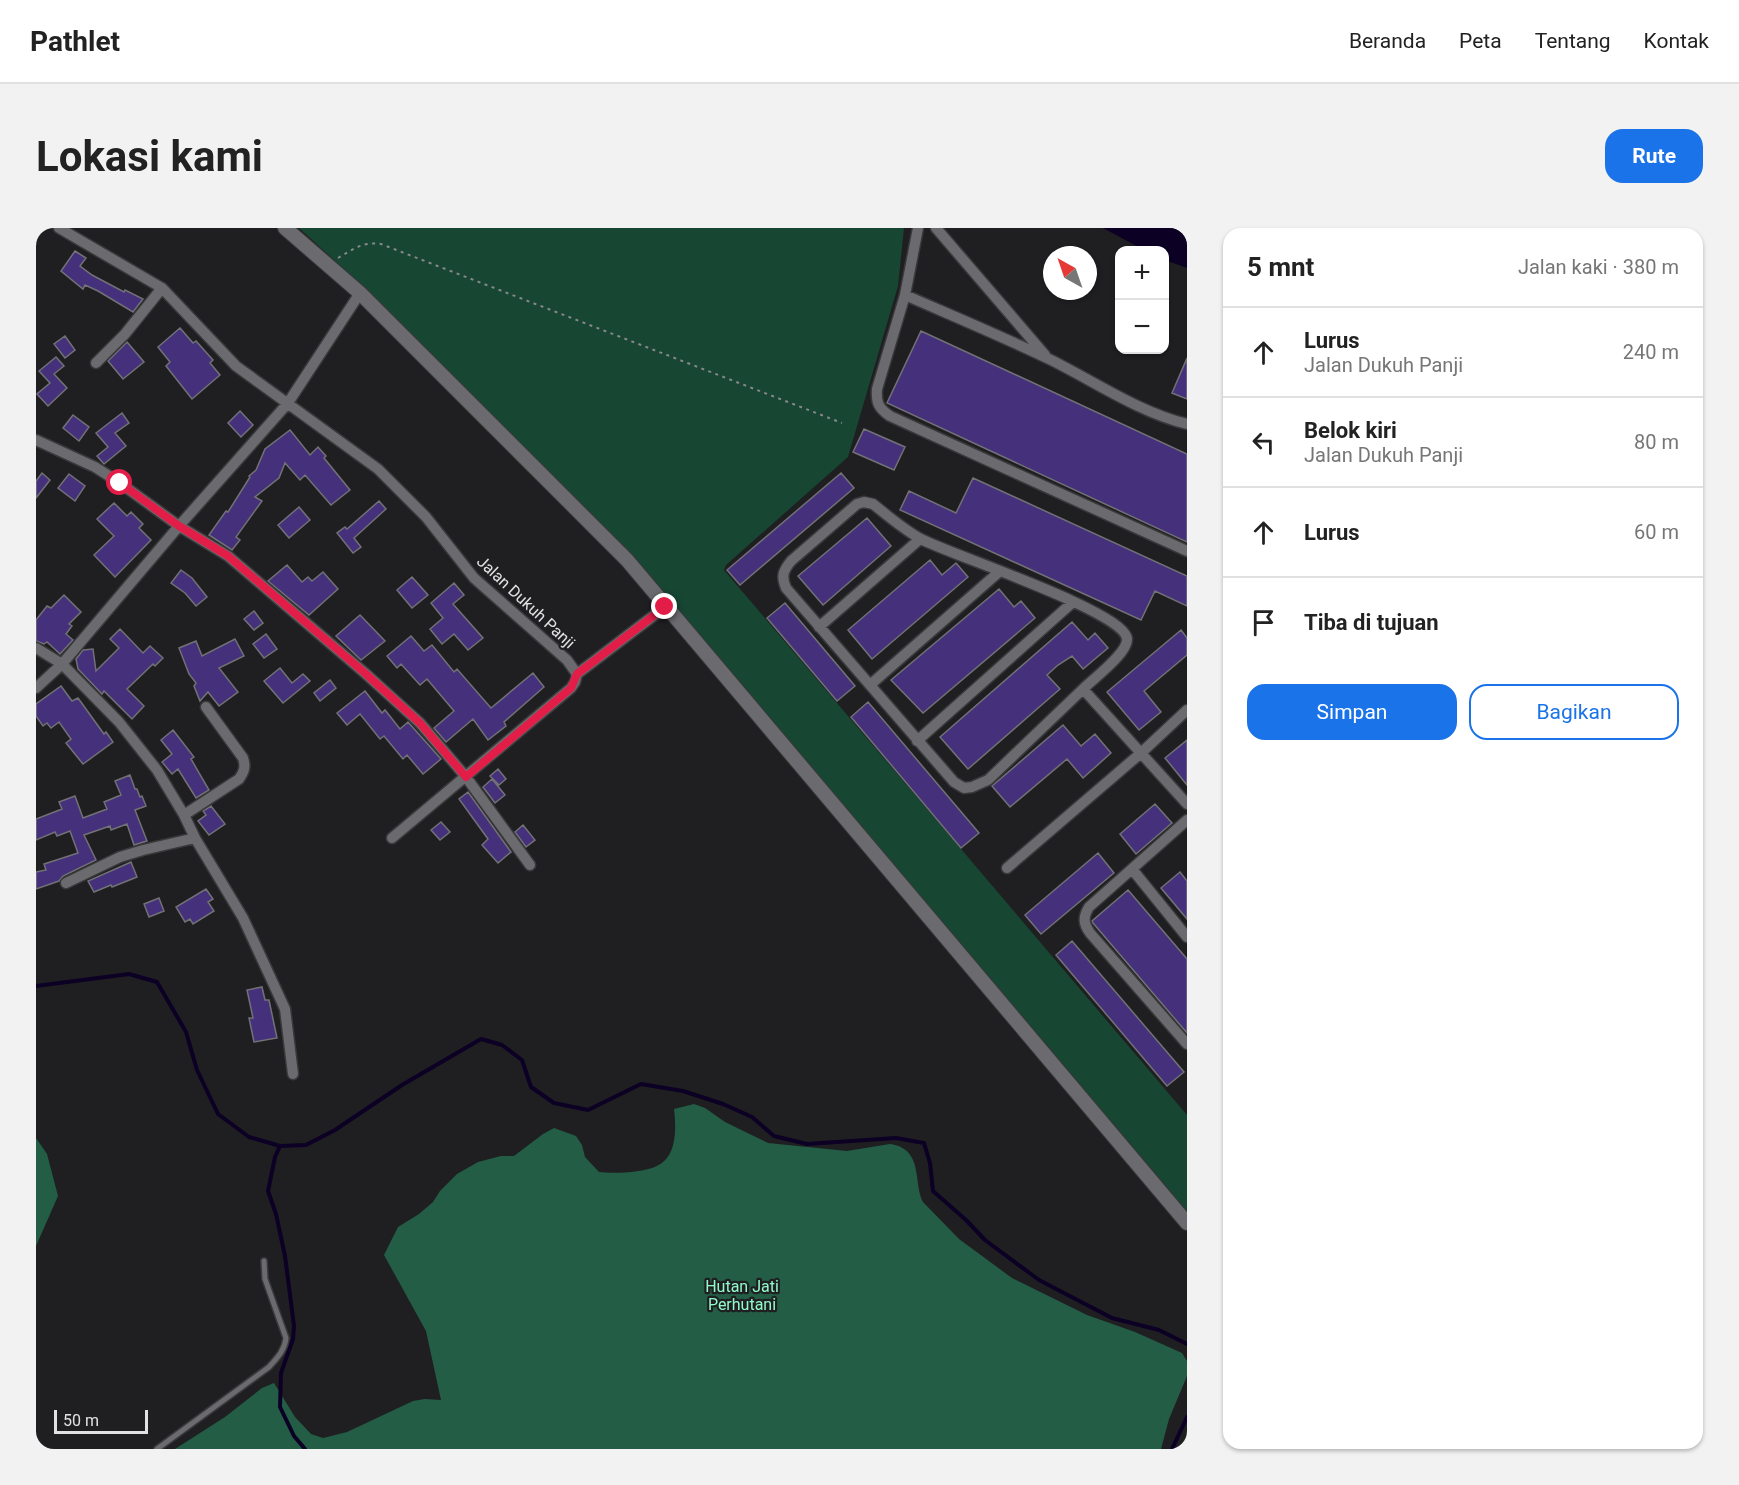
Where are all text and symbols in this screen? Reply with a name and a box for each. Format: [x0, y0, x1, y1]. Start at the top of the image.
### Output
text: Pathlet [30, 25, 120, 58]
text: Beranda [1349, 29, 1426, 53]
text: Peta [1459, 29, 1502, 53]
text: Tentang [1535, 29, 1611, 53]
text: Kontak [1644, 29, 1709, 53]
button: Rute [1605, 129, 1703, 183]
text: Lokasi kami [36, 132, 263, 181]
north arrow [1043, 246, 1097, 300]
map controls [1115, 246, 1169, 354]
button: + [1115, 246, 1169, 300]
text: 5 mnt [1247, 252, 1314, 282]
text: Jalan kaki · 380 m [1518, 255, 1679, 279]
button: − [1115, 300, 1169, 354]
text: Lurus [1304, 328, 1360, 353]
icon: ahead [1247, 336, 1280, 369]
text: 240 m [1623, 340, 1679, 364]
text: Jalan Dukuh Panji [1304, 353, 1463, 377]
text: Belok kiri [1304, 418, 1397, 443]
icon: left [1247, 426, 1280, 459]
text: 80 m [1634, 430, 1679, 454]
text: Jalan Dukuh Panji [1304, 443, 1463, 467]
route start [106, 469, 132, 495]
icon: ahead [1247, 516, 1280, 549]
text: Lurus [1304, 520, 1360, 545]
text: 60 m [1634, 520, 1679, 544]
street label: Jalan Dukuh Panji [473, 552, 579, 652]
route end [651, 593, 677, 619]
icon: arrive [1247, 606, 1280, 639]
text: Tiba di tujuan [1304, 610, 1439, 635]
button: Simpan [1247, 684, 1457, 740]
button: Bagikan [1469, 684, 1679, 740]
park label: Hutan Jati Perhutani [705, 1277, 779, 1314]
scale bar [54, 1407, 148, 1434]
text: 50 m [63, 1411, 99, 1430]

